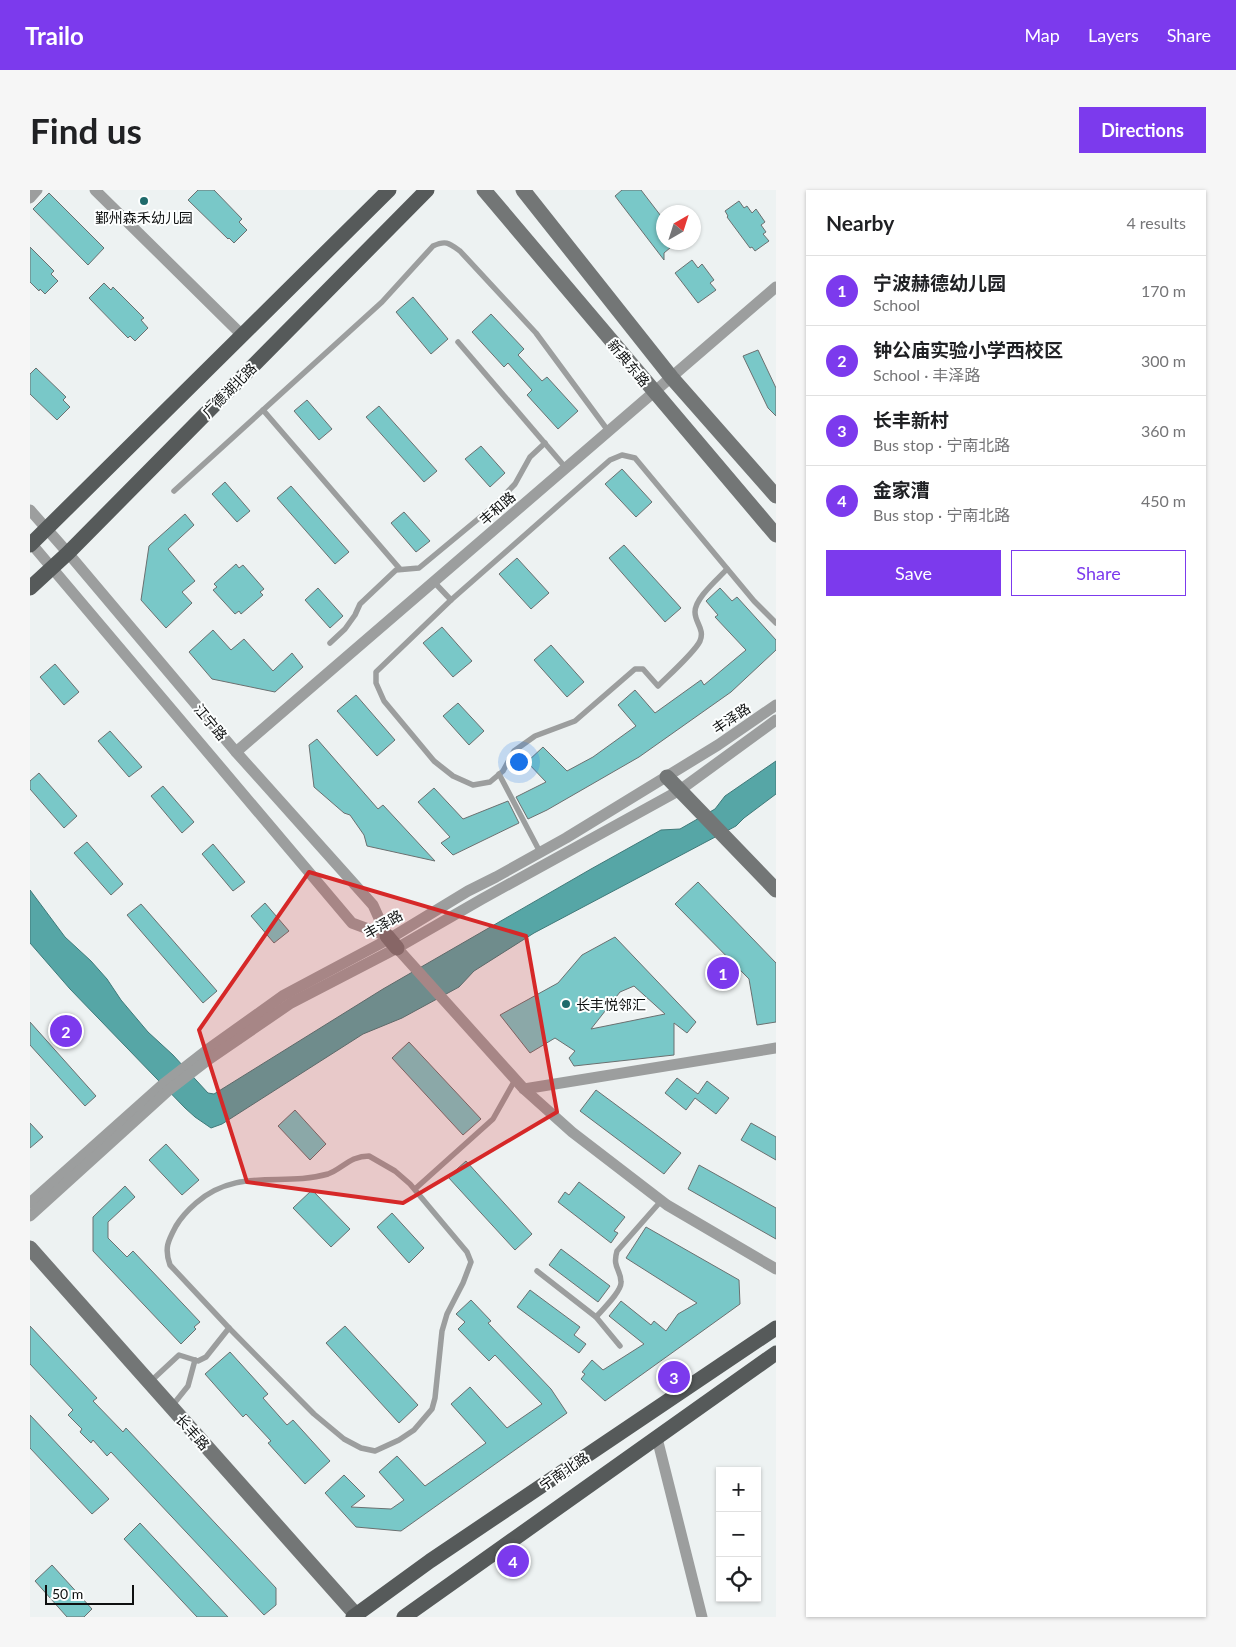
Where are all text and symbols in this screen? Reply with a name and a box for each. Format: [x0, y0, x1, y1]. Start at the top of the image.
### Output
text: Trailo [25, 21, 84, 50]
text: Map [1024, 24, 1060, 46]
text: Layers [1088, 24, 1139, 46]
text: Share [1167, 24, 1211, 46]
button: Directions [1079, 107, 1206, 153]
text: Find us [30, 109, 142, 151]
marker: 鄞州森禾幼儿园 [138, 195, 150, 207]
north arrow [656, 205, 701, 250]
place label: 鄞州森禾幼儿园 [95, 209, 193, 226]
text: Nearby [826, 210, 894, 235]
text: 4 results [1126, 213, 1186, 232]
text: 宁波赫德幼儿园 [873, 271, 1006, 294]
text: 1 [837, 281, 847, 300]
text: 170 m [1141, 281, 1186, 300]
text: School [873, 295, 920, 314]
street label: 新典东路 [604, 336, 654, 390]
text: 钟公庙实验小学西校区 [873, 338, 1063, 361]
text: 2 [837, 351, 847, 370]
text: 300 m [1141, 351, 1186, 370]
street label: 广德湖北路 [198, 359, 260, 421]
text: School · 丰泽路 [873, 365, 980, 384]
text: 长丰新村 [873, 408, 949, 431]
text: 3 [837, 421, 847, 440]
text: 360 m [1141, 421, 1186, 440]
text: Bus stop · 宁南北路 [873, 435, 1010, 454]
text: 金家漕 [873, 478, 930, 501]
street label: 丰和路 [476, 488, 518, 528]
text: 4 [837, 491, 847, 510]
text: 450 m [1141, 491, 1186, 510]
text: Bus stop · 宁南北路 [873, 505, 1010, 524]
button: Save [826, 550, 1001, 596]
button: Share [1011, 550, 1186, 596]
street label: 丰泽路 [709, 699, 753, 737]
street label: 江宁路 [191, 700, 231, 744]
your location [506, 749, 532, 775]
street label: 丰泽路 [361, 906, 405, 942]
pin: 1 [707, 954, 739, 992]
place label: 长丰悦邻汇 [576, 996, 646, 1013]
marker: 长丰悦邻汇 [560, 998, 572, 1010]
pin: 2 [50, 1012, 82, 1050]
pin: 3 [658, 1358, 690, 1396]
street label: 长丰路 [173, 1411, 213, 1453]
street label: 宁南北路 [536, 1448, 592, 1494]
map controls [716, 1467, 761, 1602]
button: + [716, 1467, 761, 1512]
button: − [716, 1512, 761, 1557]
pin: 4 [497, 1542, 529, 1580]
button: locate [716, 1557, 761, 1602]
scale bar [45, 1582, 134, 1605]
text: 50 m [52, 1585, 83, 1602]

